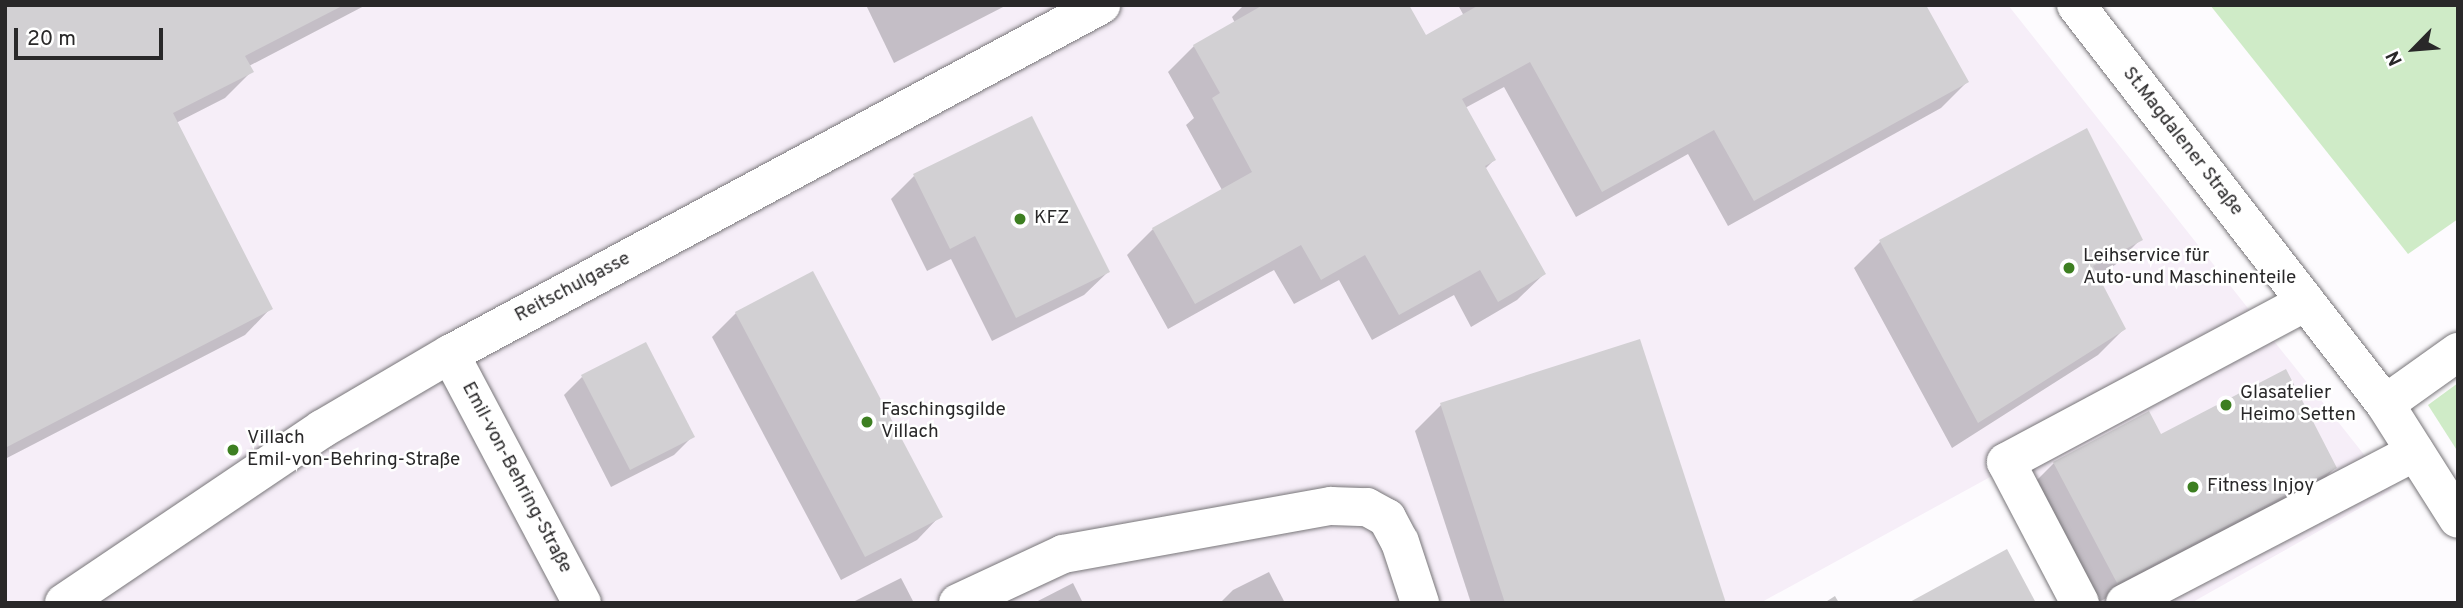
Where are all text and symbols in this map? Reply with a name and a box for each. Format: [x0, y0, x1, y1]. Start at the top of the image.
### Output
scale bar [18, 14, 166, 58]
north arrow [2379, 14, 2449, 84]
text: 20 m [27, 26, 76, 53]
text: N [2381, 47, 2409, 69]
street label: St.Magdalener Straße [2117, 63, 2247, 221]
place label: KFZ [1034, 208, 1069, 230]
marker: KFZ [1012, 211, 1028, 227]
place label: Leihservice für Auto-und Maschinenteile [2083, 246, 2296, 290]
street label: Reitschulgasse [511, 248, 635, 328]
marker: Leihservice für Auto-und Maschinenteile [2061, 260, 2077, 276]
street label: Emil-von-Behring-Straße [456, 379, 576, 577]
place label: Glasatelier Heimo Setten [2240, 383, 2356, 427]
marker: Glasatelier Heimo Setten [2218, 397, 2234, 413]
place label: Faschingsgilde Villach [881, 400, 1006, 444]
marker: Faschingsgilde Villach [859, 414, 875, 430]
place label: Villach Emil-von-Behring-Straße [247, 428, 460, 472]
marker: Villach Emil-von-Behring-Straße [225, 442, 241, 458]
place label: Fitness Injoy [2207, 476, 2314, 498]
marker: Fitness Injoy [2185, 479, 2201, 495]

